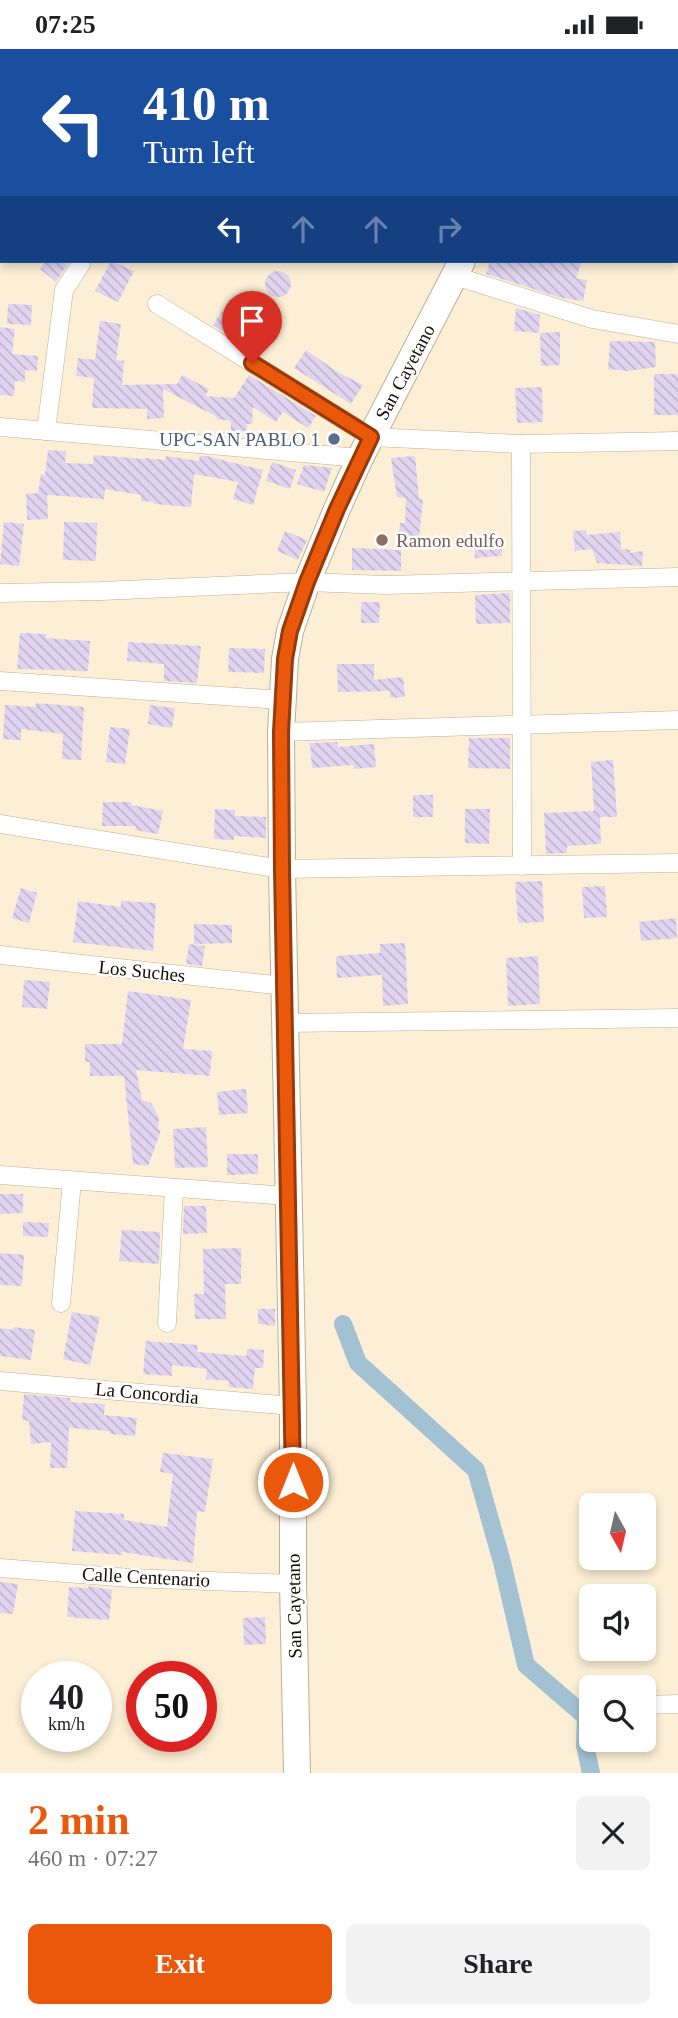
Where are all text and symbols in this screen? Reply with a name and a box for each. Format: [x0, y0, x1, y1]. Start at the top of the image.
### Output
text: 07:25 [35, 10, 96, 39]
text: 410 m [143, 76, 270, 131]
icon: left [28, 77, 119, 168]
text: Turn left [143, 134, 255, 170]
icon: left [211, 210, 249, 248]
icon: ahead [284, 210, 322, 248]
icon: ahead [357, 210, 395, 248]
icon: right [430, 210, 468, 248]
pin [222, 291, 282, 363]
icon: arrive [233, 302, 271, 340]
street label: San Cayetano [371, 321, 439, 423]
place label: UPC-SAN PABLO 1 [159, 429, 320, 450]
marker: UPC-SAN PABLO 1 [326, 431, 342, 447]
place label: Ramon edulfo [396, 530, 504, 551]
marker: Ramon edulfo [374, 532, 390, 548]
street label: Los Suches [98, 956, 186, 986]
street label: La Concordia [94, 1378, 200, 1408]
position arrow [256, 1445, 330, 1519]
north arrow [579, 1493, 656, 1570]
map controls [579, 1493, 656, 1752]
street label: San Cayetano [283, 1553, 305, 1659]
street label: Calle Centenario [81, 1563, 211, 1591]
button: sound [579, 1584, 656, 1661]
speed limit sign: 50 [126, 1661, 217, 1752]
button: search [579, 1675, 656, 1752]
text: 40 [49, 1678, 84, 1717]
text: km/h [48, 1714, 85, 1734]
button: close [576, 1796, 650, 1870]
text: 2 min [28, 1797, 130, 1843]
text: 460 m · 07:27 [28, 1846, 158, 1871]
button: Exit [28, 1924, 332, 2004]
button: Share [346, 1924, 650, 2004]

